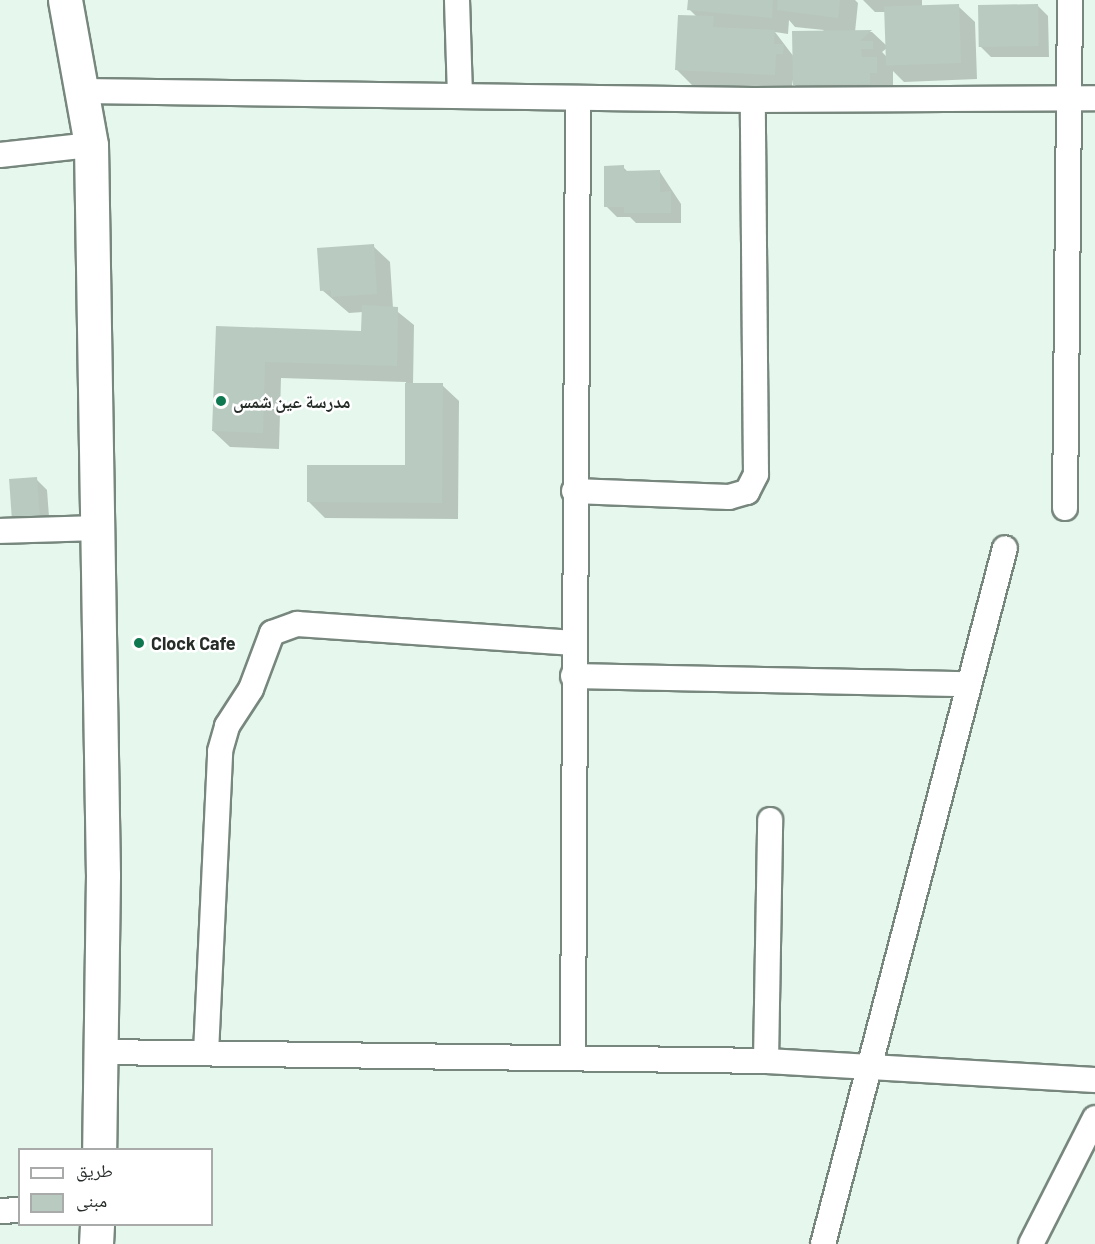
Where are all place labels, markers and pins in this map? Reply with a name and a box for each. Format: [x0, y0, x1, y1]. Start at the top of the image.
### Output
place label: مدرسة عين شمس [233, 390, 351, 412]
marker: مدرسة عين شمس [214, 394, 228, 408]
place label: Clock Cafe [151, 632, 236, 654]
marker: Clock Cafe [132, 636, 146, 650]

